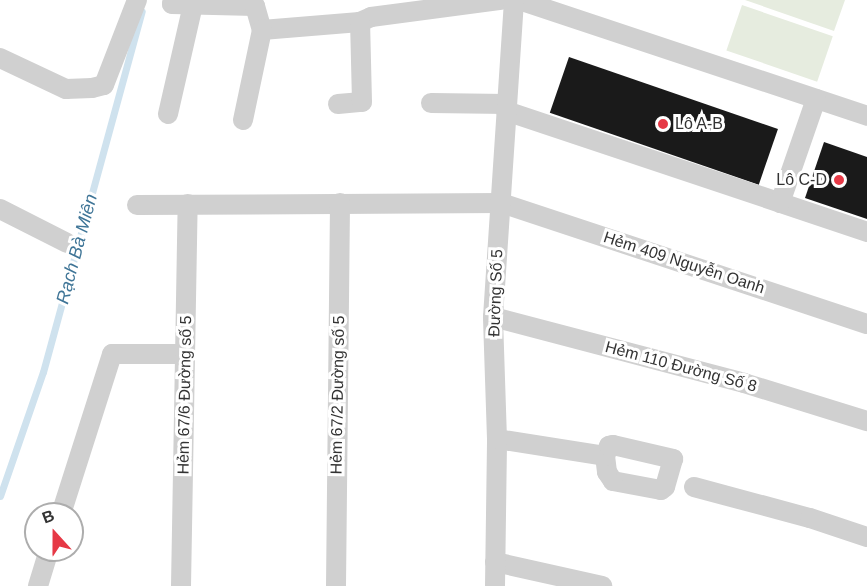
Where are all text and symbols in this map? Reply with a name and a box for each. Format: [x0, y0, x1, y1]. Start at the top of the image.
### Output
place label: Lô A-B [675, 114, 724, 134]
marker: Lô A-B [656, 117, 670, 131]
place label: Lô C-D [776, 170, 827, 190]
marker: Lô C-D [832, 173, 846, 187]
water label: Rạch Bà Miên [52, 192, 102, 306]
street label: Hẻm 409 Nguyễn Oanh [601, 228, 767, 298]
street label: Đường Số 5 [485, 249, 507, 337]
street label: Hẻm 67/6 Đường số 5 [174, 315, 196, 475]
street label: Hẻm 67/2 Đường số 5 [327, 315, 349, 475]
street label: Hẻm 110 Đường Số 8 [603, 338, 759, 396]
north arrow [24, 502, 84, 562]
text: B [40, 507, 57, 527]

